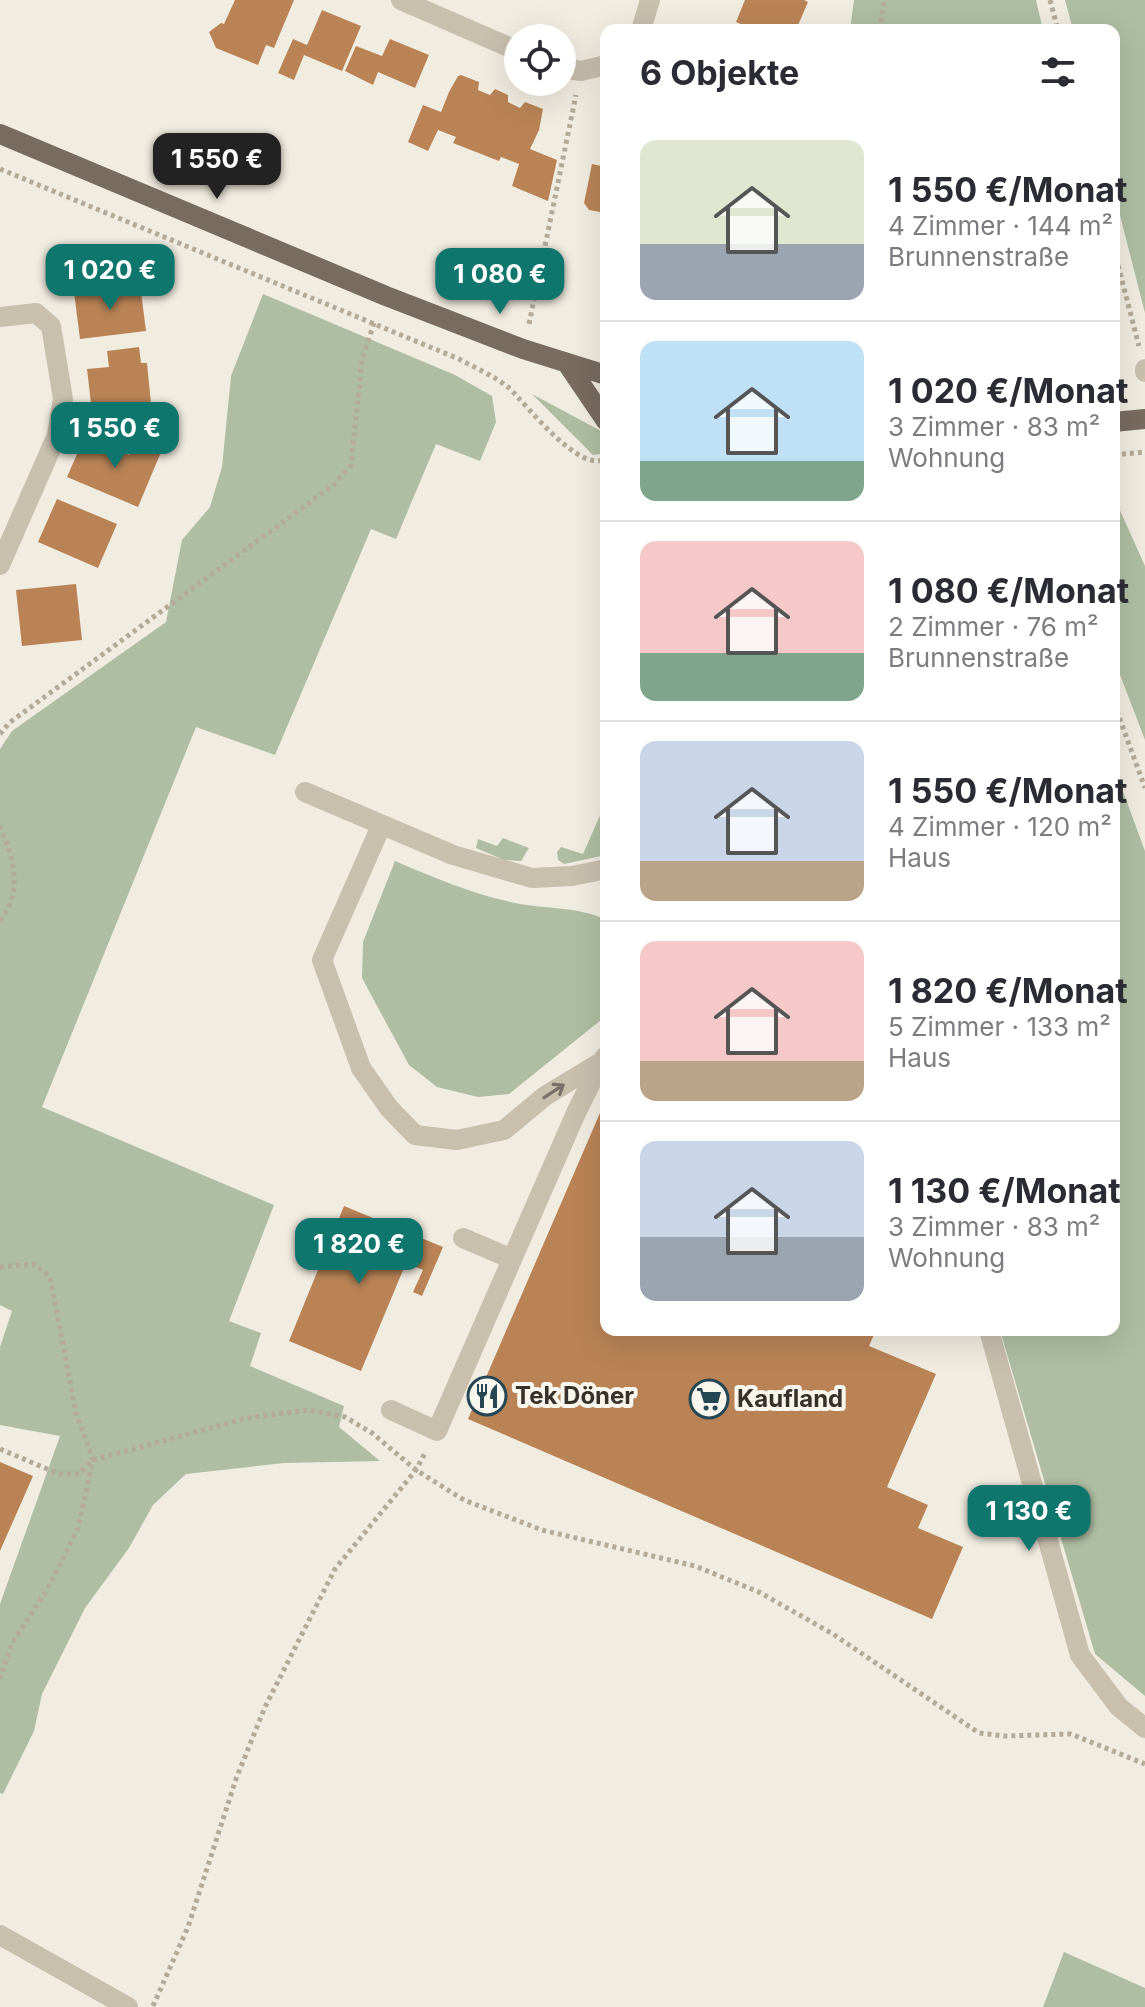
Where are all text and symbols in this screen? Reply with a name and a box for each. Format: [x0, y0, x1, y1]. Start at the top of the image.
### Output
map controls [504, 24, 576, 96]
button: locate [504, 24, 576, 96]
icon: filters [1036, 50, 1080, 94]
text: 6 Objekte [640, 52, 799, 93]
pin: 1 550 € [143, 133, 291, 201]
text: 1 550 € [171, 143, 263, 174]
text: 1 550 €/Monat [888, 169, 1128, 210]
icon: home [704, 172, 800, 268]
text: 4 Zimmer · 144 m² [888, 210, 1113, 241]
text: Brunnenstraße [888, 241, 1069, 272]
pin: 1 020 € [36, 244, 184, 312]
pin: 1 080 € [426, 248, 574, 316]
text: 1 020 € [64, 254, 156, 285]
text: 1 080 € [453, 258, 547, 289]
text: 1 020 €/Monat [888, 370, 1128, 411]
icon: home [704, 373, 800, 469]
pin: 1 550 € [41, 402, 189, 470]
text: 3 Zimmer · 83 m² [888, 411, 1100, 442]
text: 1 550 € [69, 412, 161, 443]
text: Wohnung [888, 442, 1005, 473]
text: 1 080 €/Monat [888, 570, 1129, 611]
icon: home [704, 573, 800, 669]
text: 2 Zimmer · 76 m² [888, 611, 1098, 642]
text: Brunnenstraße [888, 642, 1069, 673]
text: 1 550 €/Monat [888, 770, 1128, 811]
icon: home [704, 773, 800, 869]
text: 4 Zimmer · 120 m² [888, 811, 1112, 842]
text: Haus [888, 842, 951, 873]
text: 1 820 €/Monat [888, 970, 1128, 1011]
icon: home [704, 973, 800, 1069]
text: 5 Zimmer · 133 m² [888, 1011, 1111, 1042]
text: Haus [888, 1042, 951, 1073]
one-way arrow [542, 1083, 565, 1099]
text: 1 130 €/Monat [888, 1170, 1121, 1211]
icon: home [704, 1173, 800, 1269]
text: 3 Zimmer · 83 m² [888, 1211, 1100, 1242]
pin: 1 820 € [285, 1218, 433, 1286]
text: 1 820 € [313, 1228, 405, 1259]
text: Wohnung [888, 1242, 1005, 1273]
restaurant icon: Tek Döner [466, 1375, 508, 1417]
supermarket icon: Kaufland [688, 1378, 730, 1420]
place label: Tek Döner [515, 1381, 634, 1410]
place label: Kaufland [737, 1384, 843, 1413]
pin: 1 130 € [955, 1485, 1103, 1553]
text: 1 130 € [986, 1495, 1072, 1526]

